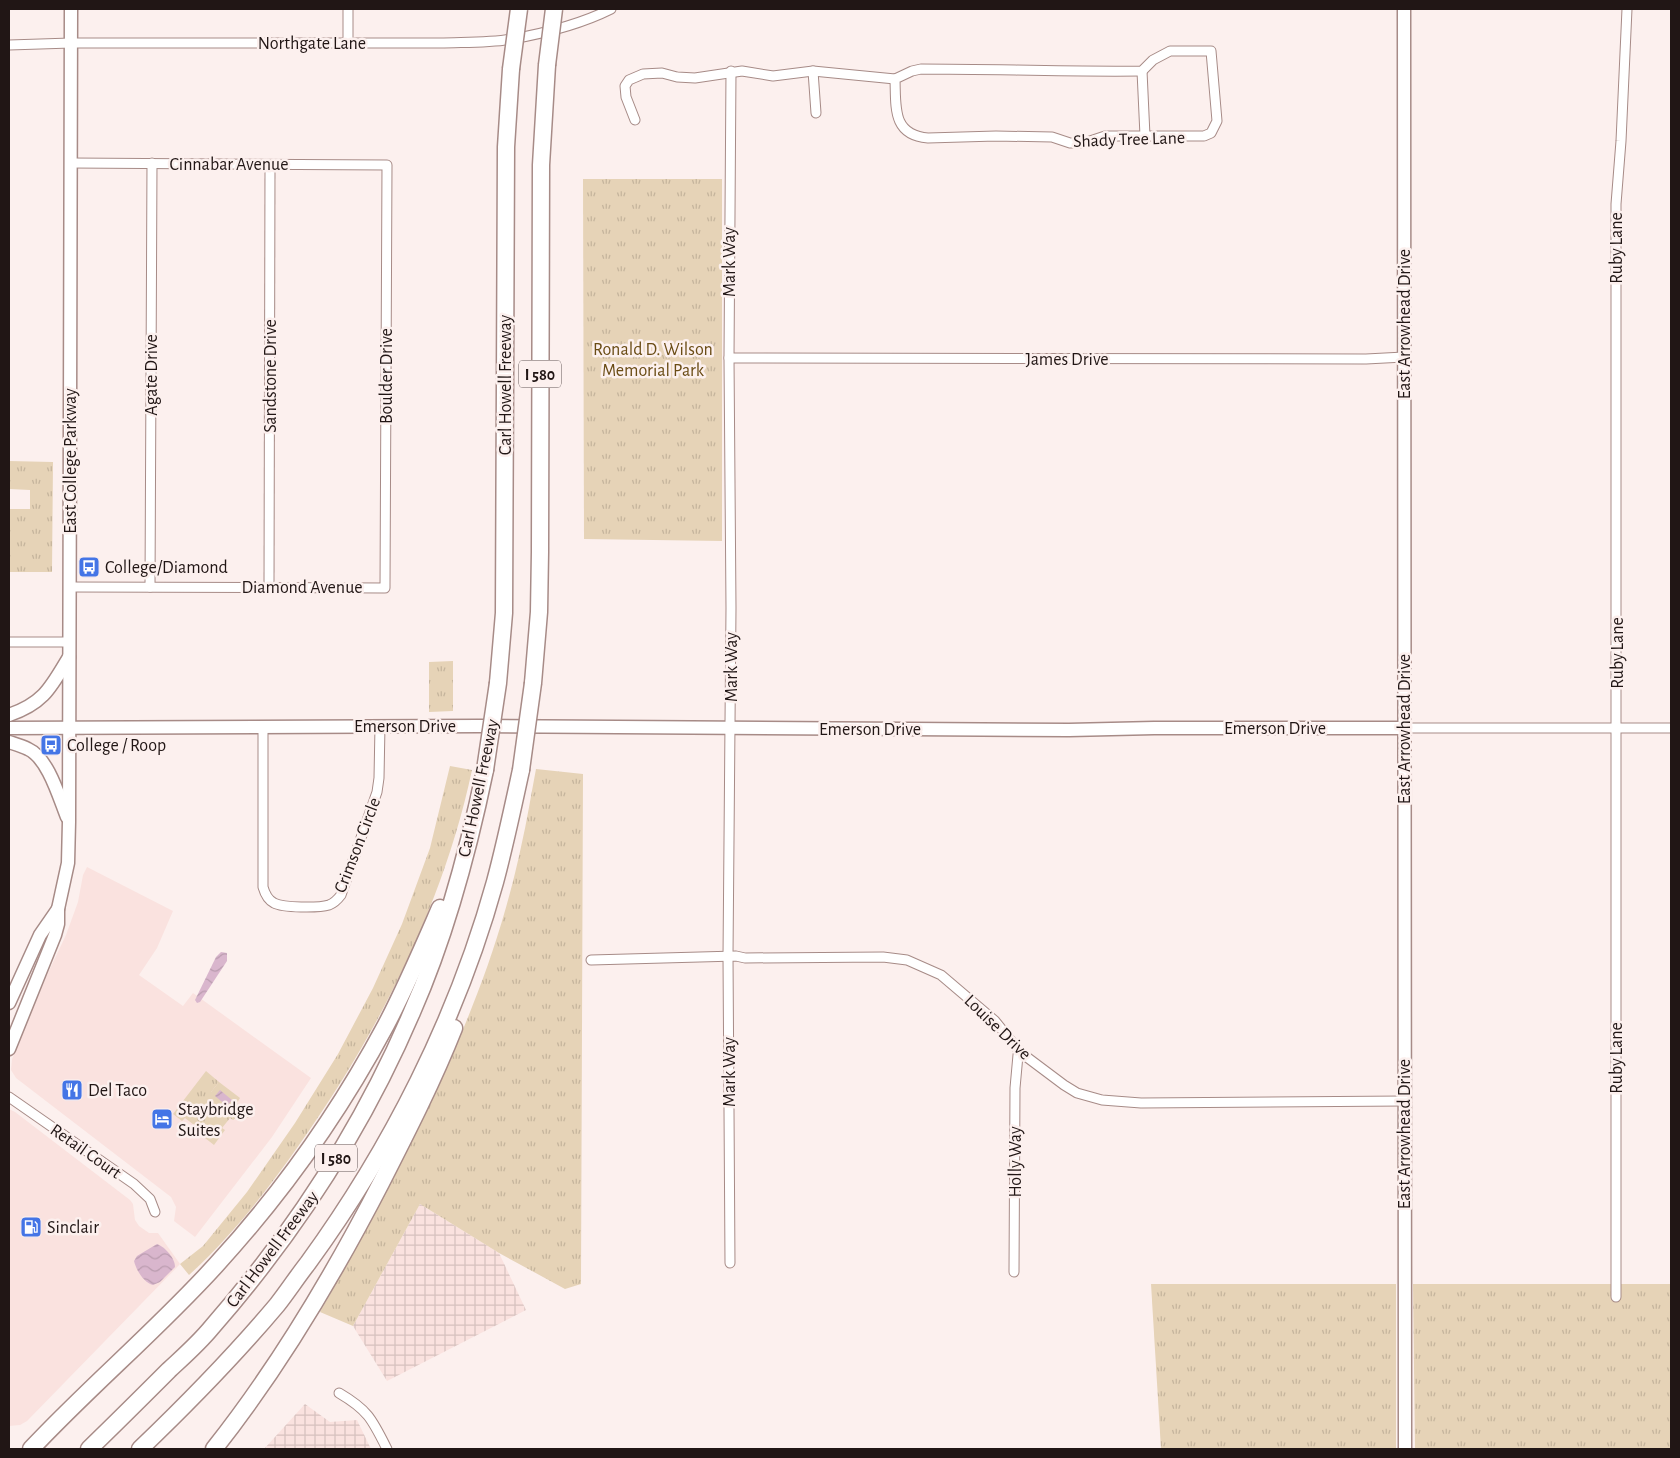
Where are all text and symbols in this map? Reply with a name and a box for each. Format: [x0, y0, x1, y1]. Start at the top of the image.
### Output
street label: Northgate Lane [258, 35, 366, 53]
street label: Shady Tree Lane [1073, 129, 1185, 151]
street label: Cinnabar Avenue [169, 156, 289, 174]
street label: Ruby Lane [1608, 212, 1626, 284]
street label: Mark Way [721, 227, 739, 297]
street label: East Arrowhead Drive [1396, 249, 1414, 399]
street label: Carl Howell Freeway [497, 314, 515, 455]
street label: Sandstone Drive [262, 319, 280, 433]
street label: Boulder Drive [378, 328, 396, 424]
street label: Agate Drive [143, 334, 161, 416]
park label: Ronald D. Wilson Memorial Park [593, 341, 713, 380]
street label: James Drive [1025, 351, 1109, 369]
road number: I 580 [519, 360, 561, 388]
street label: East College Parkway [62, 388, 80, 534]
bus stop icon: College/Diamond [77, 555, 101, 579]
place label: College/Diamond [105, 559, 228, 577]
street label: Diamond Avenue [241, 579, 363, 597]
street label: Ruby Lane [1609, 617, 1627, 689]
street label: Mark Way [723, 632, 741, 702]
street label: East Arrowhead Drive [1396, 654, 1414, 804]
street label: Carl Howell Freeway [456, 717, 502, 859]
street label: Emerson Drive [354, 718, 456, 736]
street label: Emerson Drive [1224, 720, 1326, 738]
street label: Emerson Drive [819, 721, 921, 739]
bus stop icon: College / Roop [39, 733, 63, 757]
place label: College / Roop [67, 737, 166, 755]
street label: Crimson Circle [332, 795, 384, 895]
street label: Louise Drive [960, 992, 1034, 1064]
street label: Ruby Lane [1608, 1022, 1626, 1094]
street label: Mark Way [721, 1037, 739, 1107]
street label: East Arrowhead Drive [1396, 1059, 1414, 1209]
restaurant icon: Del Taco [60, 1078, 84, 1102]
place label: Del Taco [88, 1082, 147, 1100]
place label: Staybridge Suites [178, 1101, 254, 1140]
hotel icon: Staybridge Suites [150, 1107, 174, 1131]
street label: Retail Court [47, 1121, 124, 1183]
street label: Holly Way [1007, 1126, 1025, 1198]
road number: I 580 [315, 1144, 357, 1172]
street label: Carl Howell Freeway [223, 1188, 322, 1311]
fuel station icon: Sinclair [19, 1215, 43, 1239]
place label: Sinclair [47, 1219, 99, 1237]

